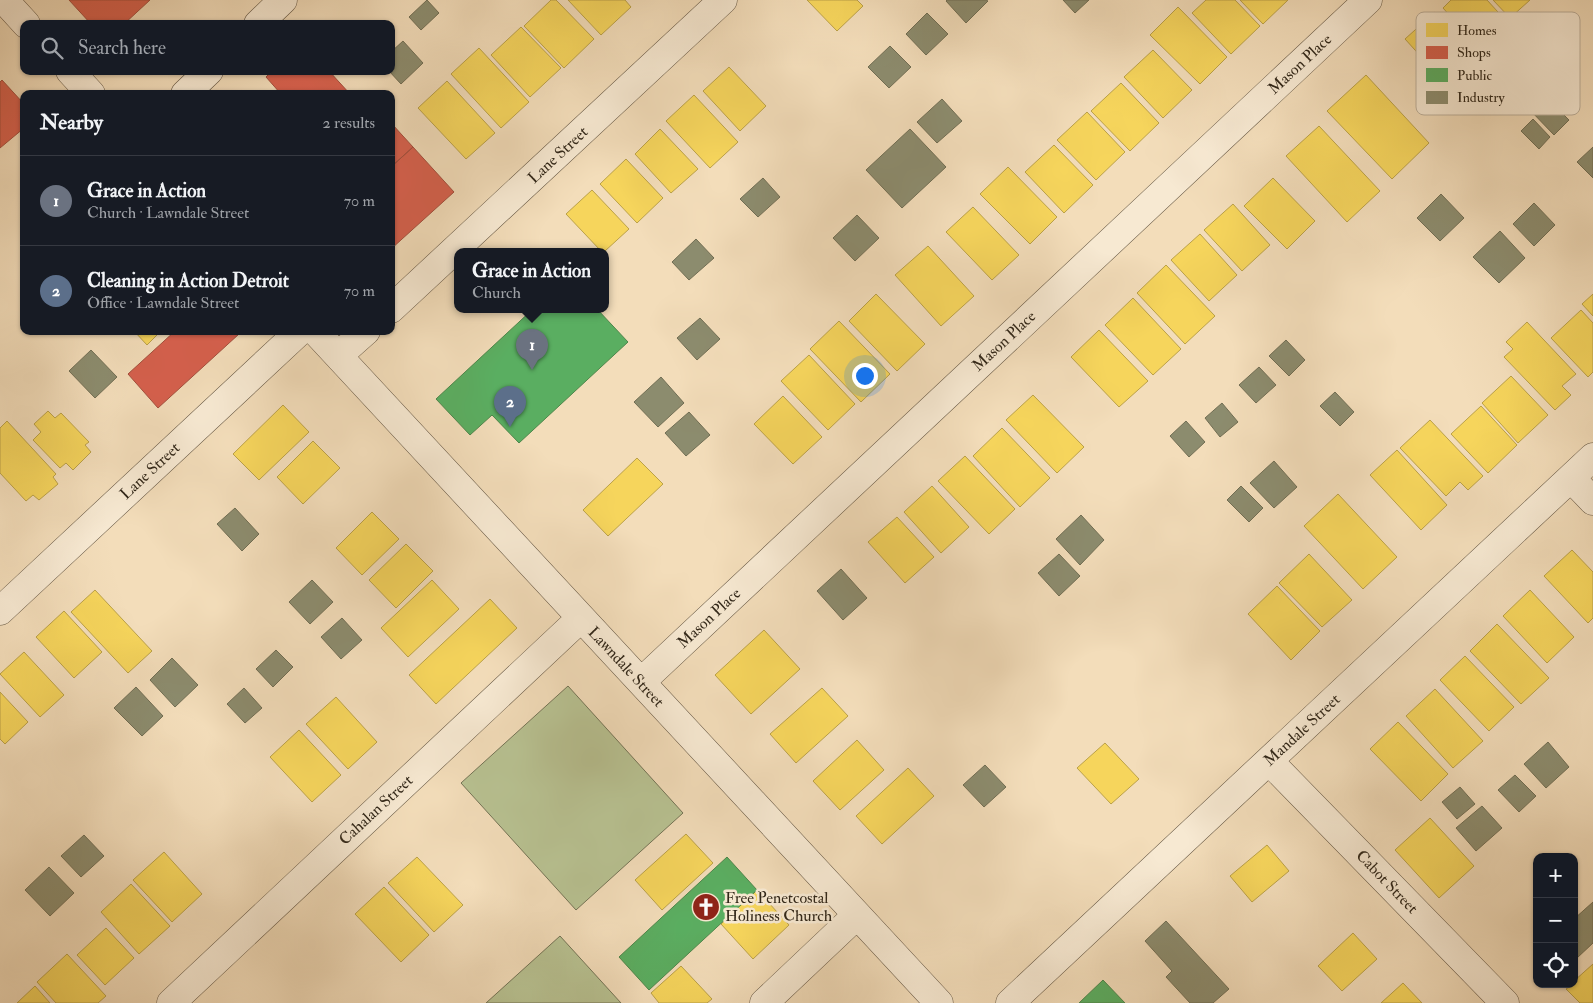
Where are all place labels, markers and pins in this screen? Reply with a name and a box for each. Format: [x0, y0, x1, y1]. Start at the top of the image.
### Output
pin: 1 [516, 329, 548, 370]
pin: 2 [494, 386, 526, 427]
place label: Free Penetcostal Holiness Church [725, 888, 833, 926]
church icon: Free Penetcostal Holiness Church [691, 892, 721, 922]

